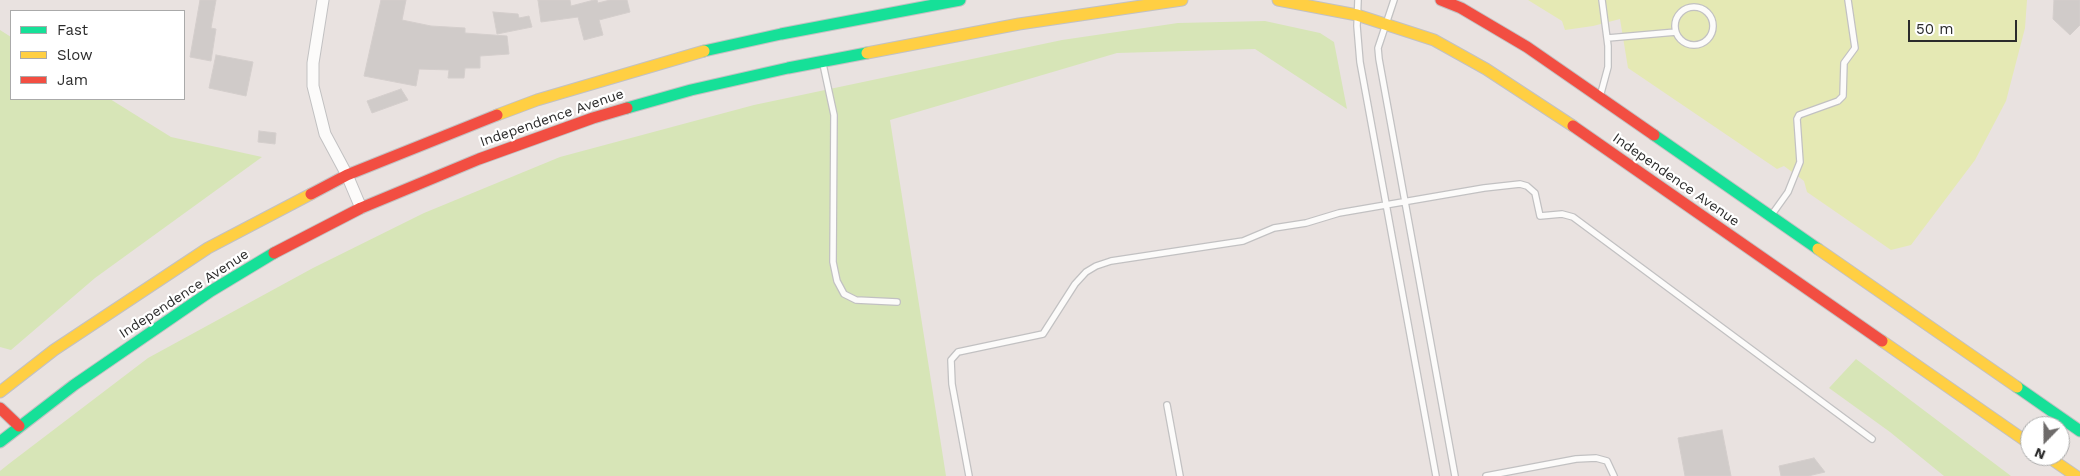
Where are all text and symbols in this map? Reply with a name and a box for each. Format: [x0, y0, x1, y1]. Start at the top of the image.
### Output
legend [10, 10, 185, 100]
scale bar [1910, 10, 2019, 42]
text: 50 m [1916, 20, 1953, 38]
text: Fast [57, 21, 88, 39]
text: Slow [57, 46, 93, 64]
text: Jam [57, 71, 88, 89]
street label: Independence Avenue [478, 86, 626, 150]
street label: Independence Avenue [1609, 130, 1743, 230]
street label: Independence Avenue [116, 246, 252, 342]
north arrow [2020, 416, 2070, 466]
text: N [2032, 445, 2048, 463]

